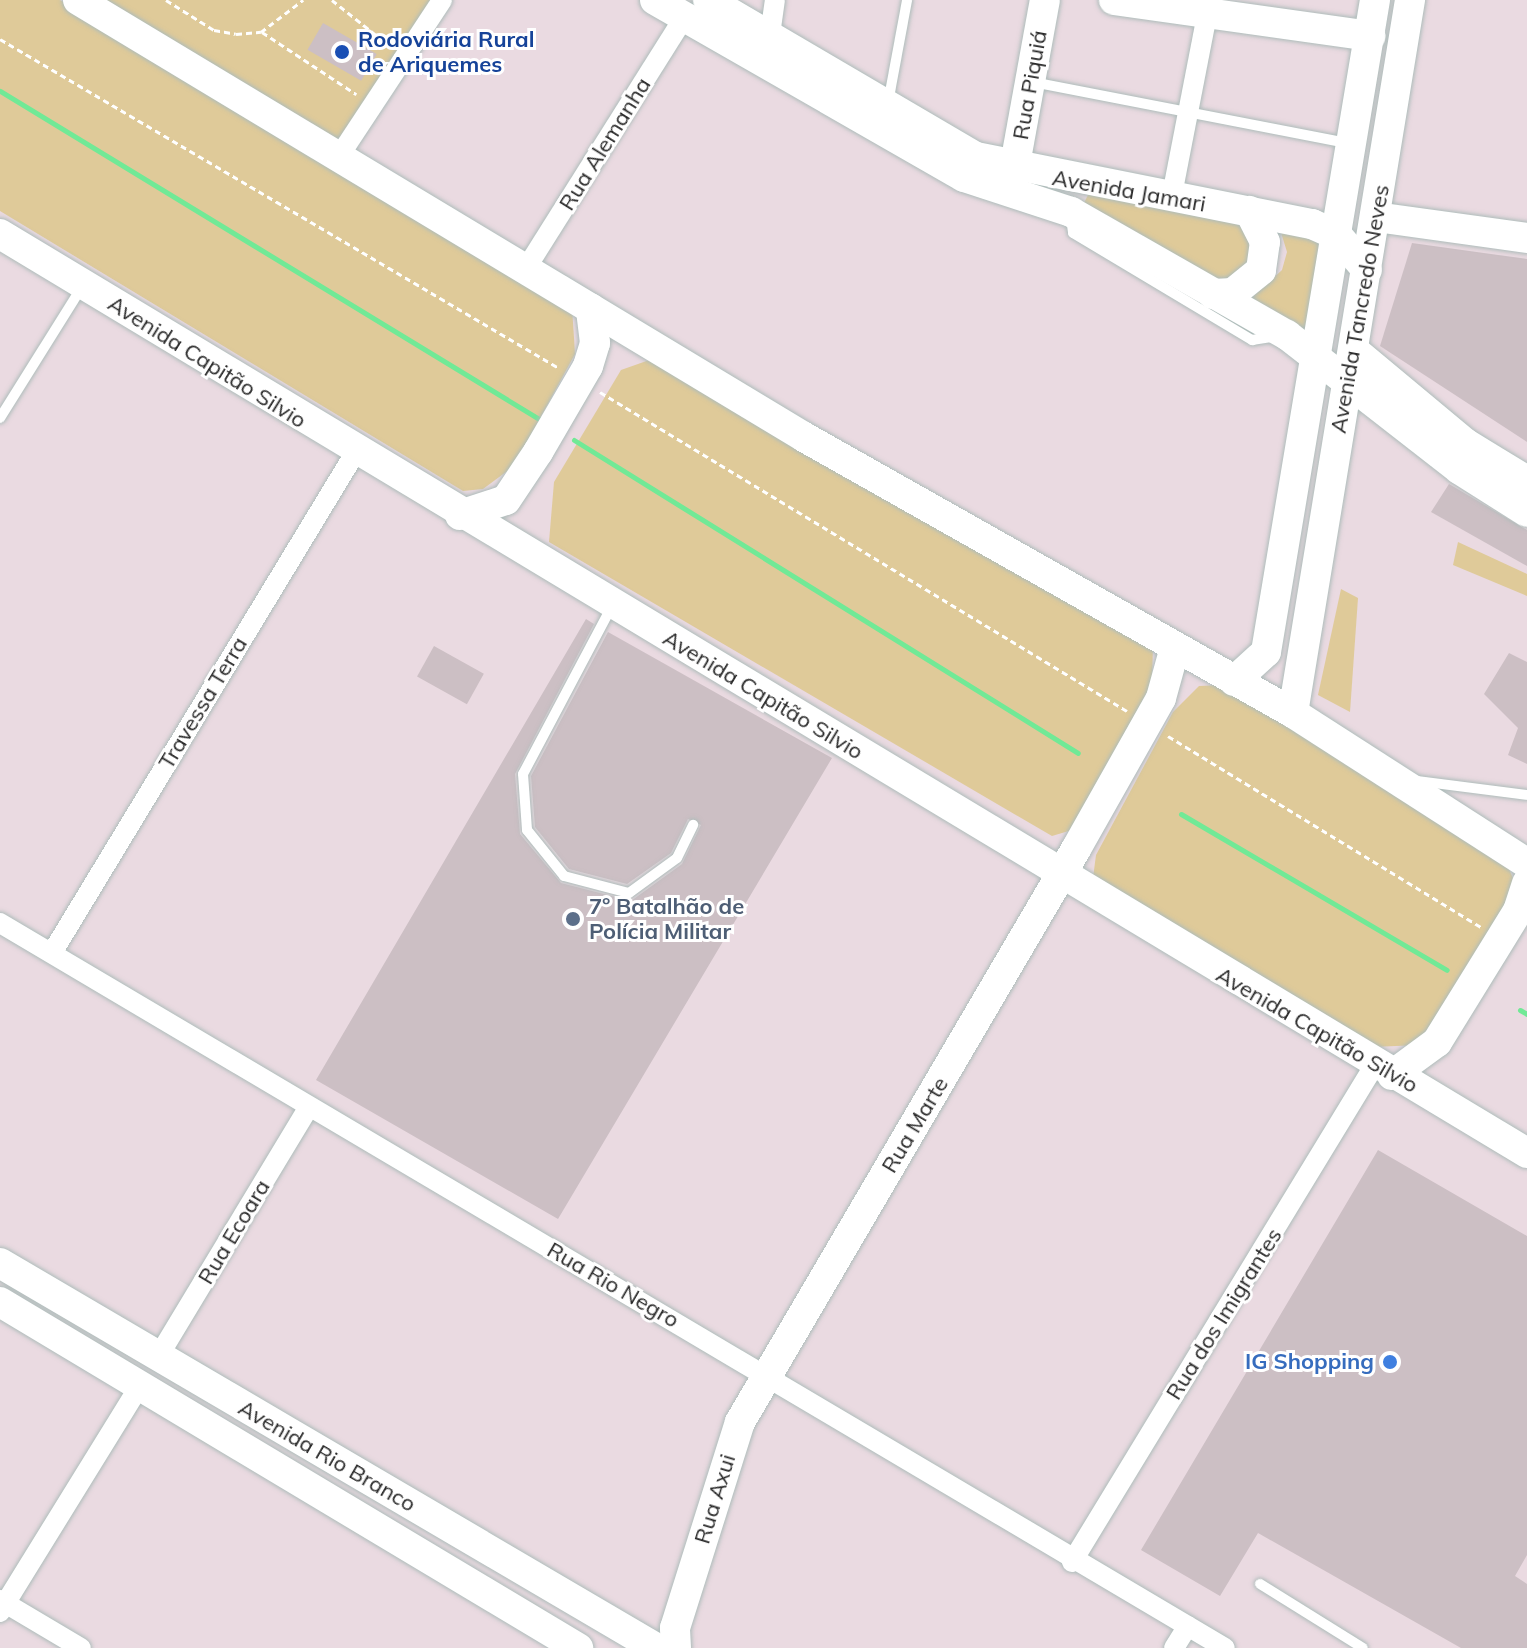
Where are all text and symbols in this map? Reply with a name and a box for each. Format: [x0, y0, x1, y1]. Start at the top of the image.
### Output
place label: Rodoviária Rural de Ariquemes [358, 26, 535, 78]
street label: Rua Piquiá [1007, 28, 1053, 142]
marker: Rodoviária Rural de Ariquemes [333, 43, 351, 61]
street label: Rua Alemanha [554, 73, 656, 215]
street label: Avenida Jamari [1050, 164, 1208, 218]
street label: Avenida Tancredo Neves [1325, 183, 1395, 435]
street label: Avenida Capitão Silvio [103, 290, 311, 434]
street label: Avenida Capitão Silvio [658, 625, 868, 765]
street label: Travessa Terra [153, 632, 253, 774]
place label: 7º Batalhão de Polícia Militar [589, 893, 744, 944]
marker: 7º Batalhão de Polícia Militar [564, 910, 582, 928]
street label: Avenida Capitão Silvio [1211, 961, 1423, 1099]
street label: Rua Marte [876, 1072, 954, 1178]
street label: Rua Ecoara [193, 1175, 275, 1289]
street label: Rua dos Imigrantes [1161, 1223, 1287, 1405]
street label: Rua Rio Negro [542, 1237, 684, 1333]
place label: IG Shopping [1245, 1349, 1374, 1375]
marker: IG Shopping [1381, 1353, 1399, 1371]
street label: Avenida Rio Branco [234, 1395, 420, 1517]
street label: Rua Axui [689, 1451, 741, 1547]

